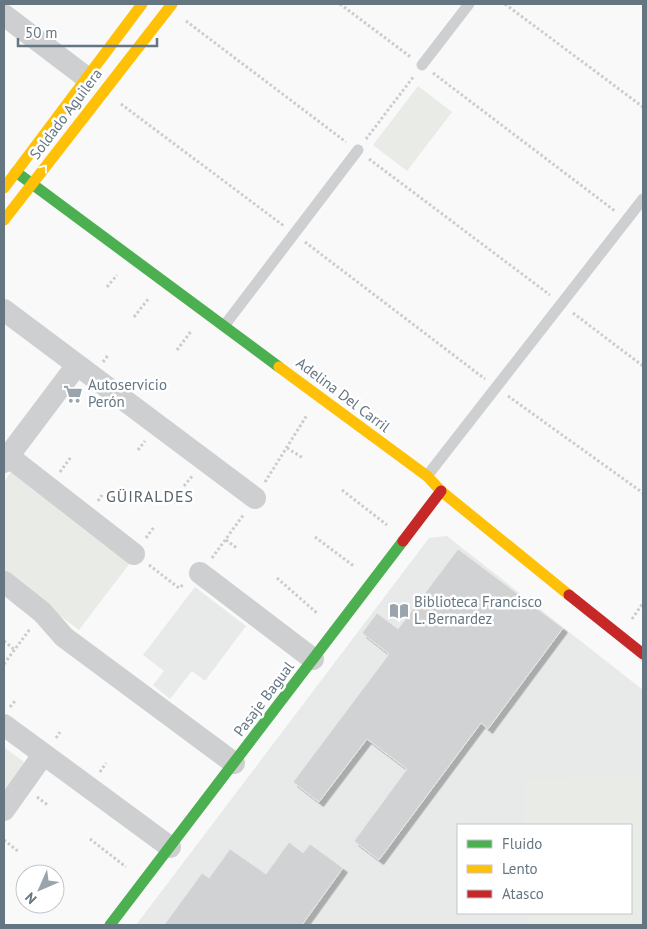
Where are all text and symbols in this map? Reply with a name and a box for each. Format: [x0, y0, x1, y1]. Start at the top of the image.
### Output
scale bar [18, 15, 156, 47]
text: 50 m [25, 23, 58, 42]
street label: Soldado Aguilera [25, 65, 106, 163]
one-way arrow [39, 165, 47, 174]
street label: Adelina Del Carril [293, 353, 395, 436]
place label: Autoservicio Perón [88, 375, 167, 411]
supermarket icon: Autoservicio Perón [62, 383, 84, 405]
district label: GÜIRALDES [106, 486, 194, 506]
place label: Biblioteca Francisco L. Bernardez [414, 592, 542, 628]
library icon: Biblioteca Francisco L. Bernardez [388, 600, 410, 622]
street label: Pasaje Bagual [229, 657, 298, 740]
legend [457, 824, 632, 914]
text: Fluido [502, 834, 542, 853]
text: Lento [502, 859, 538, 878]
north arrow [15, 864, 65, 914]
text: Atasco [502, 884, 544, 903]
text: N [21, 889, 40, 908]

